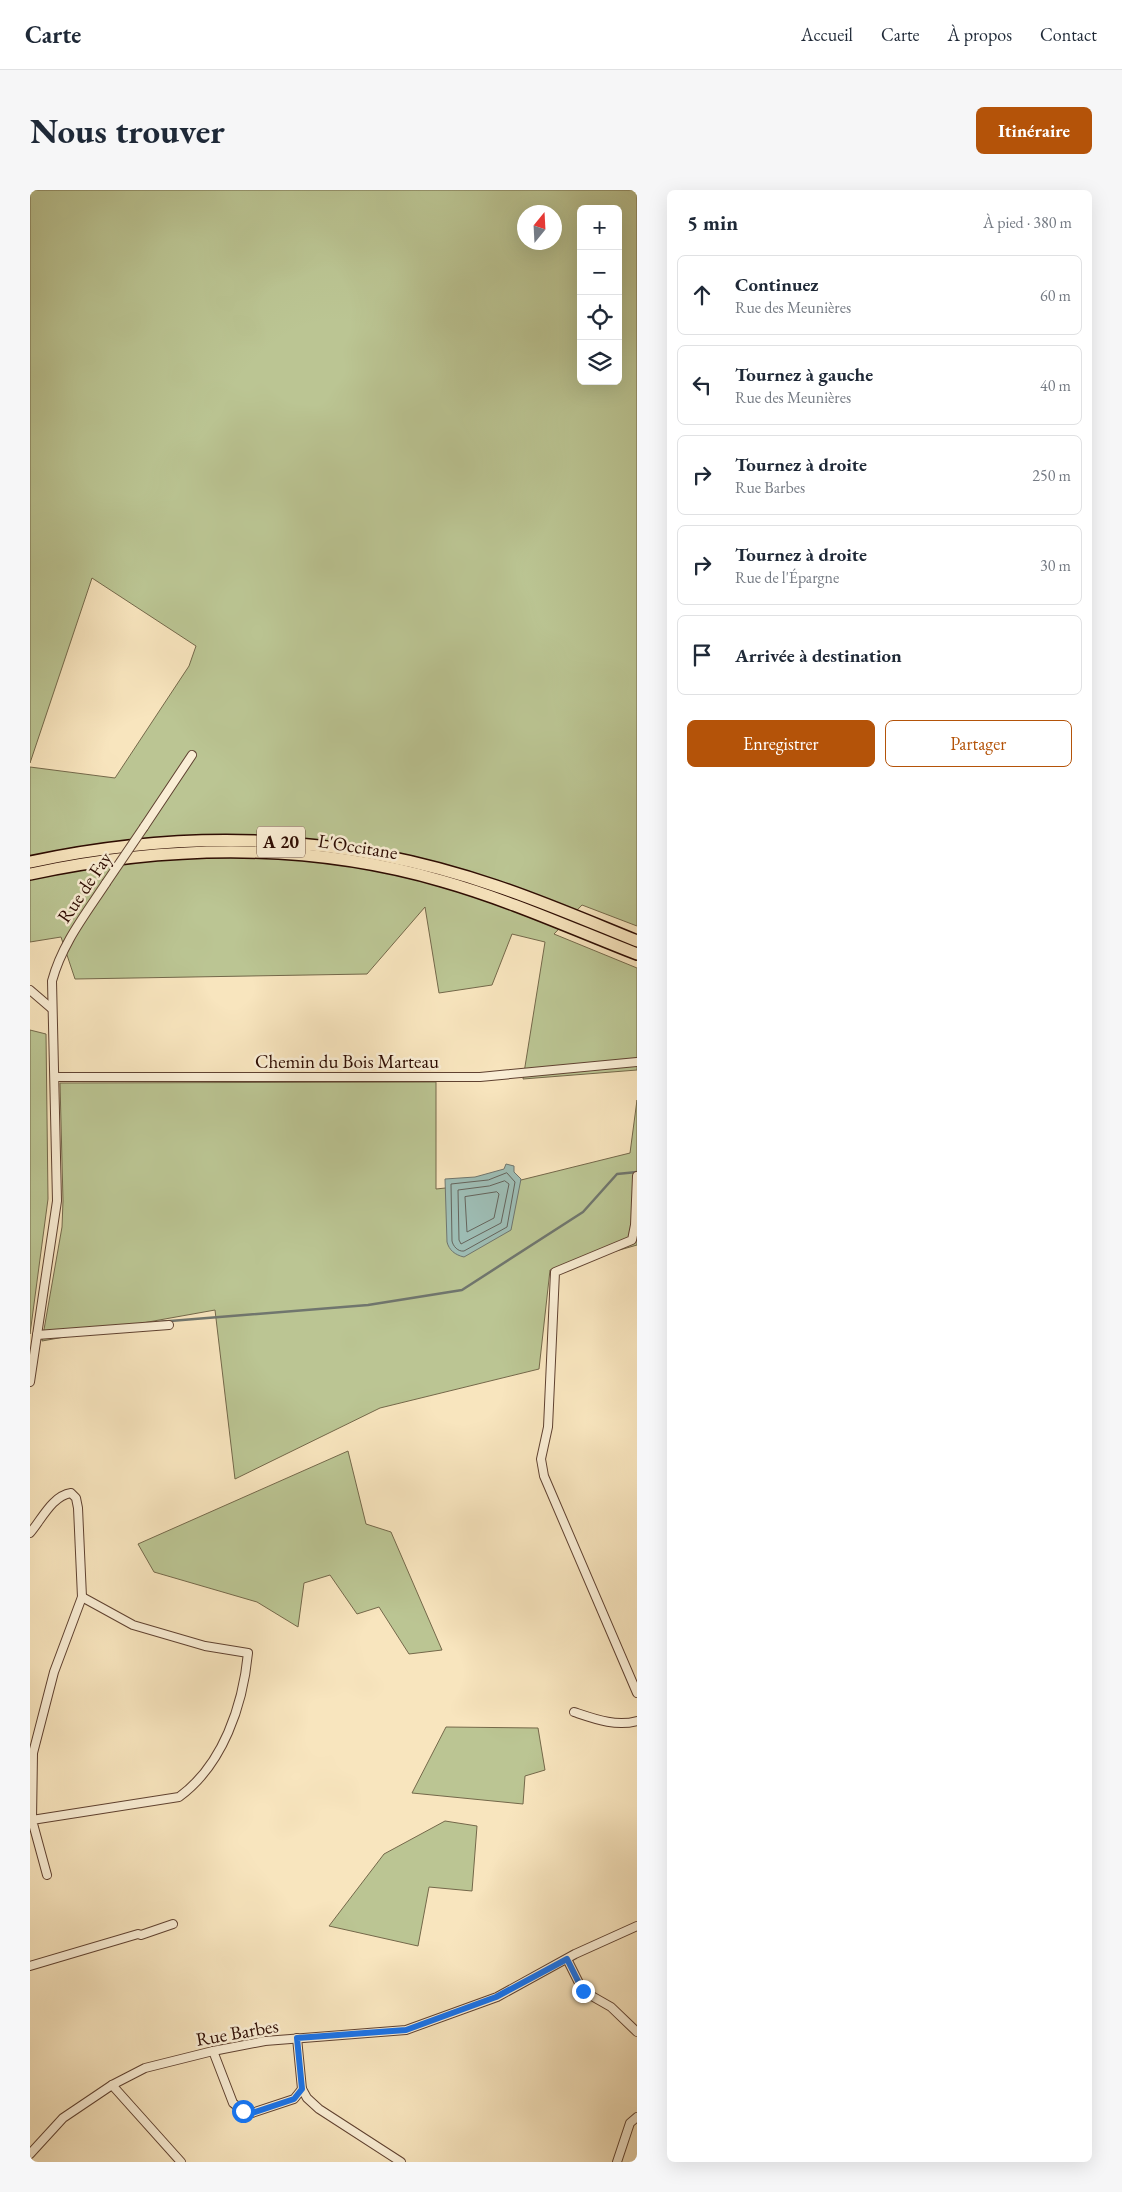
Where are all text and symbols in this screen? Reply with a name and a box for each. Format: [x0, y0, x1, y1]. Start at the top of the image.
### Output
text: Carte [25, 19, 81, 50]
text: Accueil [801, 23, 853, 46]
text: Carte [881, 23, 920, 46]
text: À propos [948, 23, 1012, 46]
text: Contact [1040, 23, 1097, 46]
button: Itinéraire [976, 107, 1092, 154]
text: Nous trouver [30, 108, 225, 153]
north arrow [517, 205, 562, 250]
map controls [577, 205, 622, 385]
button: + [577, 205, 622, 250]
text: 5 min [687, 209, 738, 236]
text: À pied · 380 m [983, 212, 1072, 233]
button: − [577, 250, 622, 295]
text: Continuez [735, 272, 819, 297]
icon: ahead [688, 281, 716, 309]
text: 60 m [1040, 285, 1071, 306]
button: locate [577, 295, 622, 340]
text: Rue des Meunières [735, 297, 851, 318]
button: layers [577, 340, 622, 385]
text: Tournez à gauche [735, 362, 873, 387]
icon: left [688, 371, 716, 399]
text: 40 m [1040, 375, 1071, 396]
text: Rue des Meunières [735, 387, 851, 408]
text: Tournez à droite [735, 452, 867, 477]
icon: right [688, 461, 716, 489]
text: 250 m [1032, 465, 1071, 486]
text: Rue Barbes [735, 477, 805, 498]
text: Tournez à droite [735, 542, 867, 567]
icon: right [688, 551, 716, 579]
text: 30 m [1040, 555, 1071, 576]
text: Rue de l'Épargne [735, 567, 839, 588]
icon: arrive [688, 641, 716, 669]
text: Arrivée à destination [735, 643, 902, 668]
button: Enregistrer [687, 720, 875, 767]
button: Partager [885, 720, 1072, 767]
road number: A 20 [257, 826, 305, 858]
street label: L'Occitane [316, 828, 399, 865]
street label: Rue de Fay [52, 846, 118, 928]
street label: Chemin du Bois Marteau [255, 1049, 439, 1074]
route end [572, 1980, 595, 2003]
street label: Rue Barbes [194, 2013, 280, 2052]
route start [232, 2100, 255, 2123]

